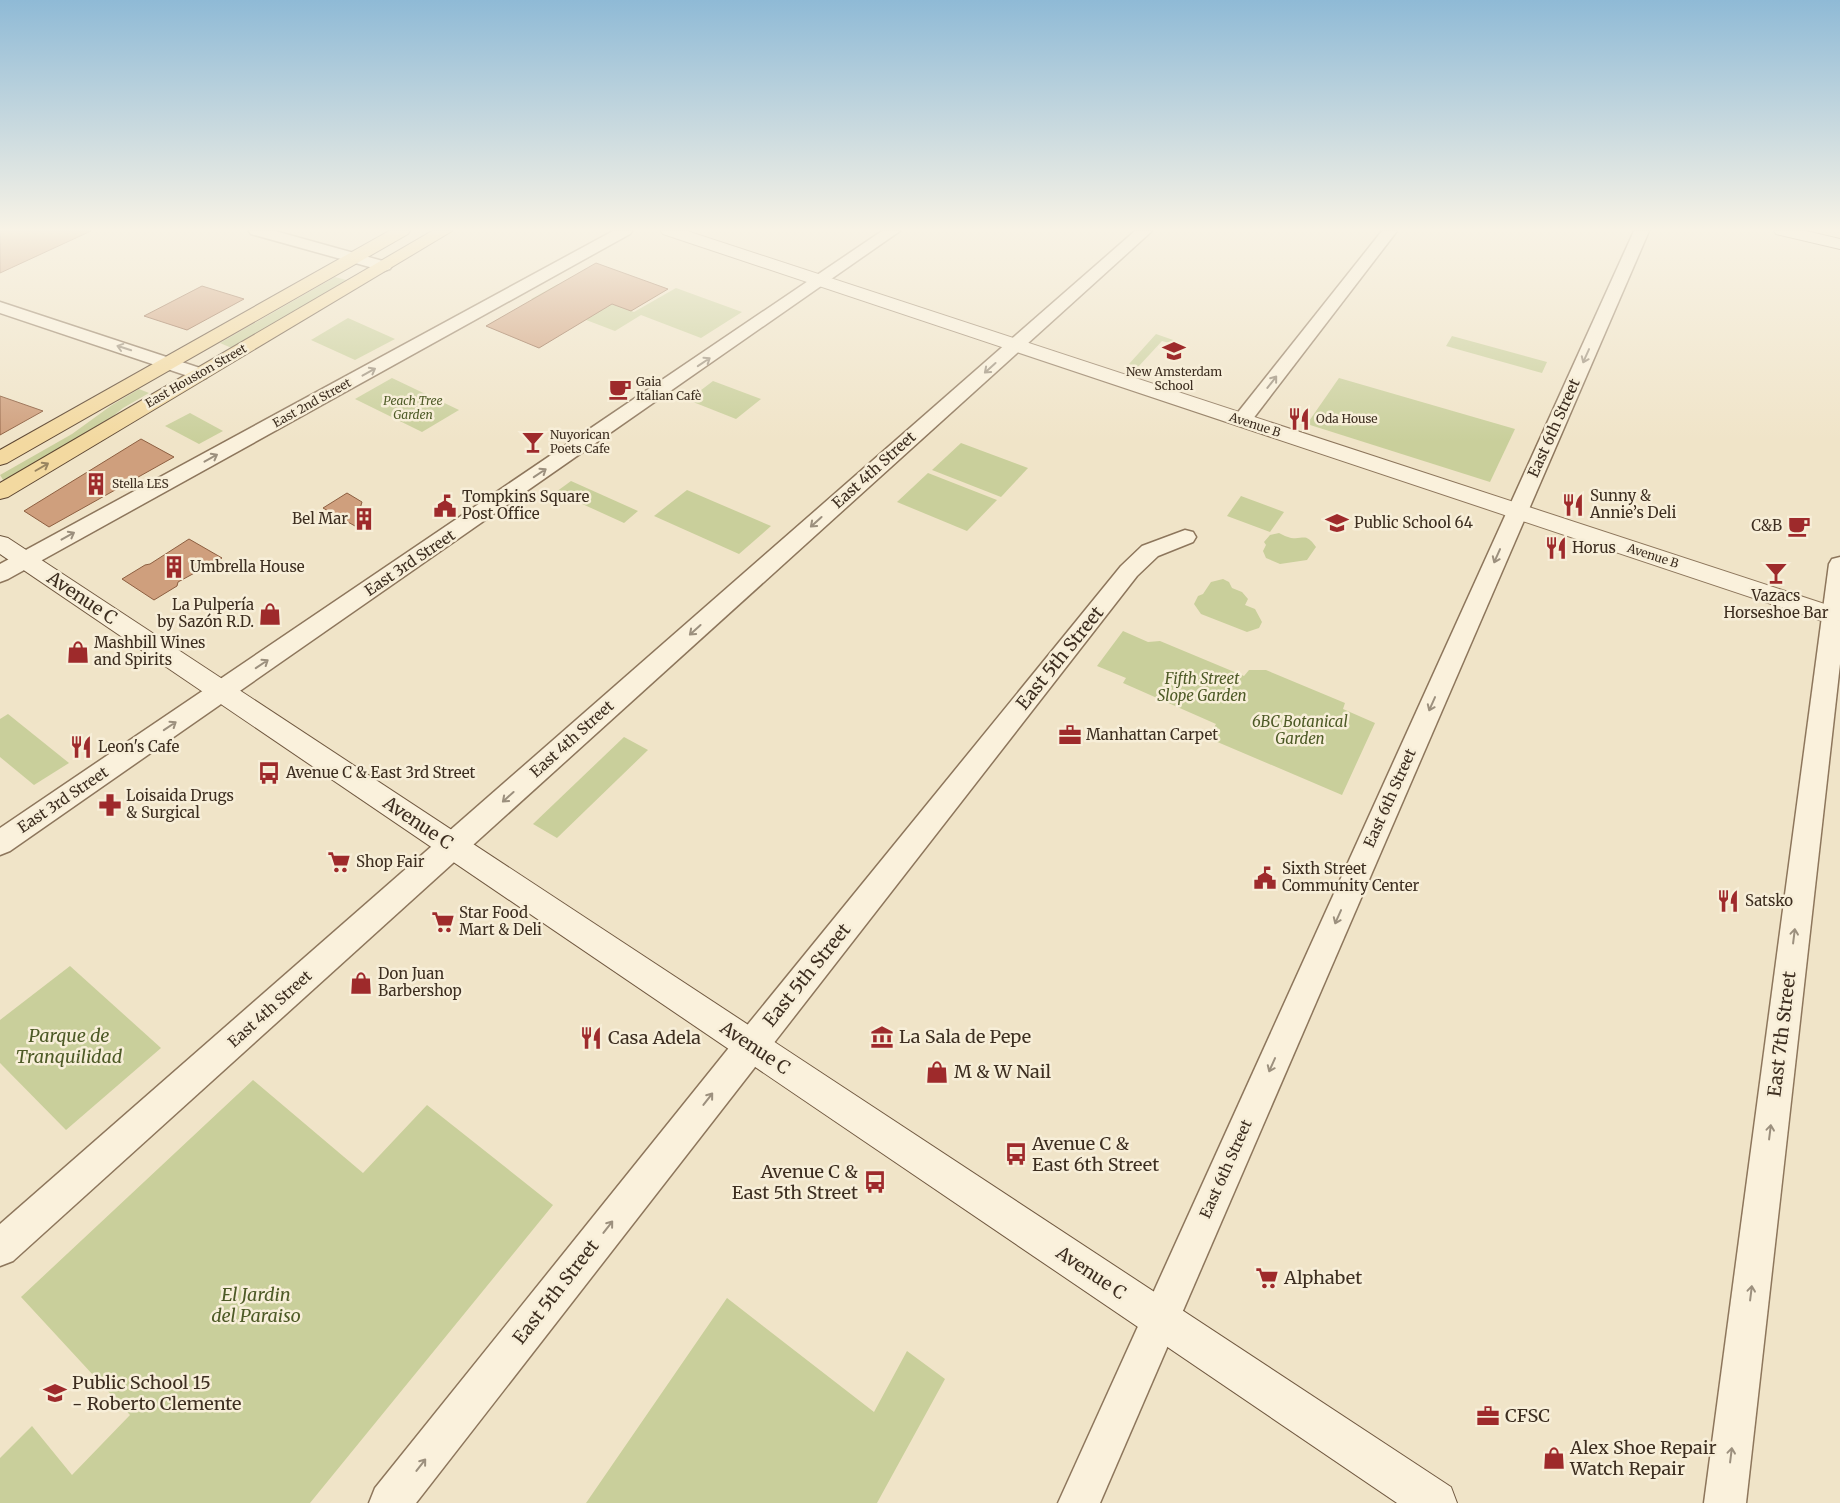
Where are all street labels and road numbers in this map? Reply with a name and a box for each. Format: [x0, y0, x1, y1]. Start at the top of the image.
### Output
street label: East Houston Street [143, 340, 249, 411]
street label: East 2nd Street [270, 375, 354, 430]
street label: East 6th Street [1523, 375, 1584, 480]
street label: Avenue B [1227, 409, 1283, 440]
street label: East 4th Street [828, 427, 920, 512]
street label: East 3rd Street [361, 525, 459, 600]
street label: Avenue B [1625, 540, 1681, 571]
street label: Avenue C [42, 565, 122, 629]
street label: East 5th Street [1011, 601, 1108, 714]
street label: East 4th Street [526, 696, 618, 781]
street label: East 6th Street [1359, 745, 1420, 850]
street label: East 3rd Street [14, 762, 112, 837]
street label: Avenue C [378, 790, 458, 854]
street label: East 5th Street [758, 918, 855, 1031]
street label: East 4th Street [224, 966, 316, 1051]
street label: East 7th Street [1762, 970, 1801, 1098]
street label: Avenue C [715, 1015, 795, 1079]
street label: East 6th Street [1195, 1116, 1256, 1221]
street label: East 5th Street [508, 1235, 604, 1349]
street label: Avenue C [1051, 1240, 1131, 1304]

